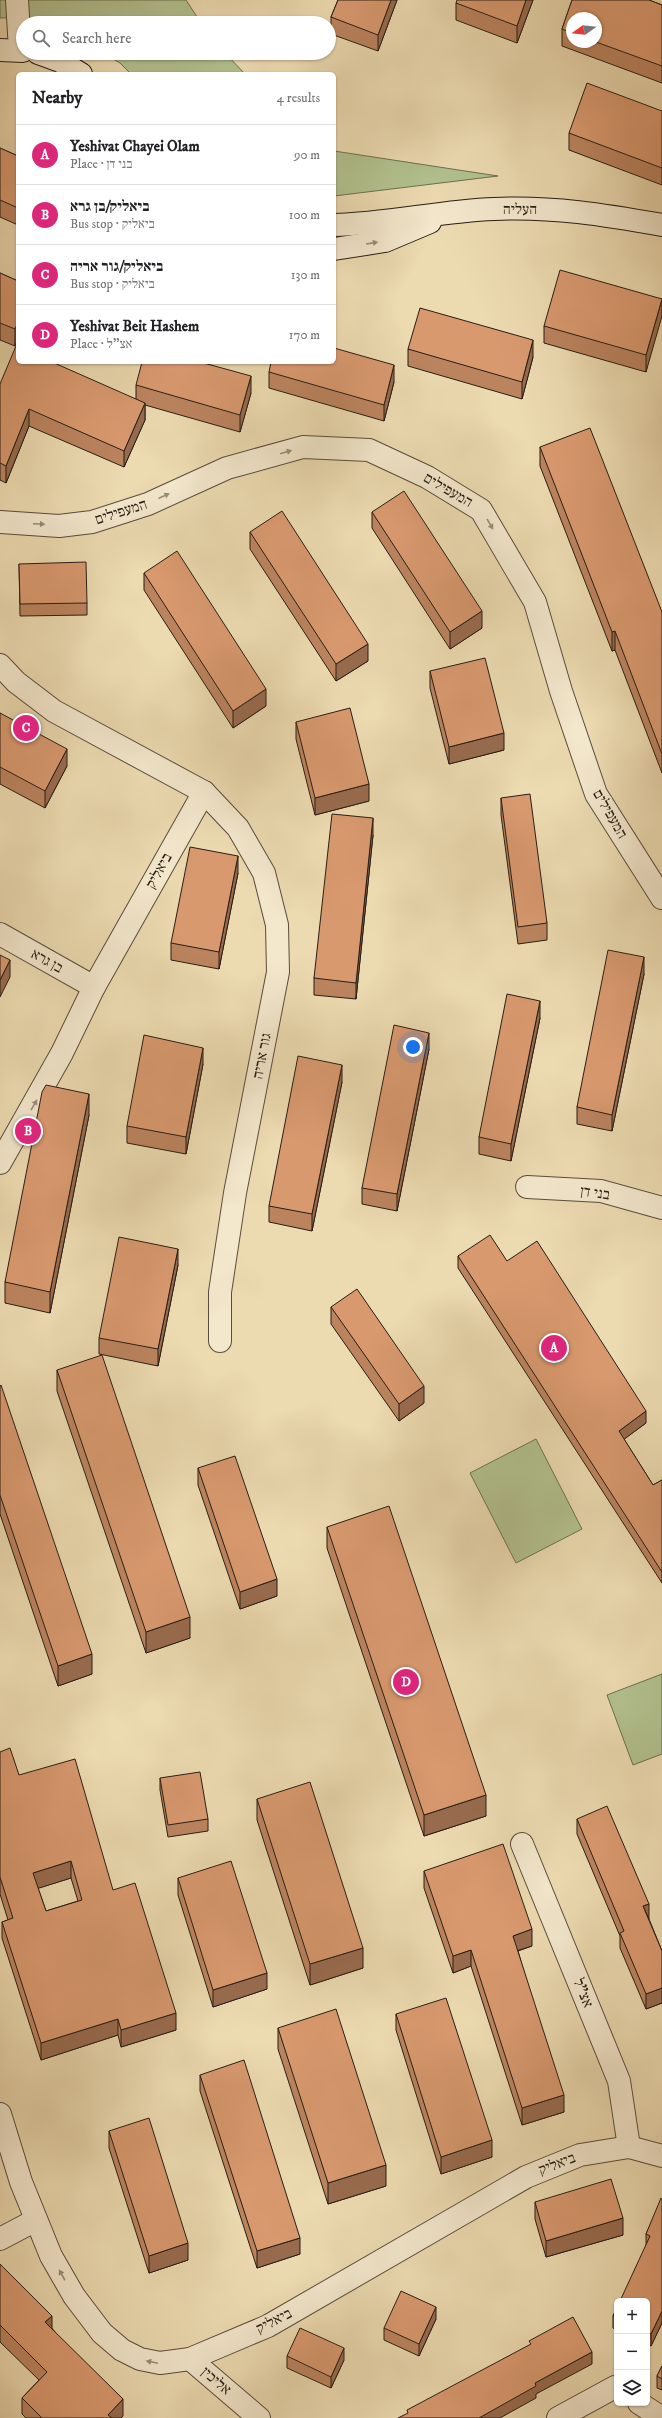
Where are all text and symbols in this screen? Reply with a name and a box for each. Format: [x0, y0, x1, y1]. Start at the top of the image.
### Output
north arrow [566, 12, 602, 48]
search box [16, 16, 336, 60]
icon: search [30, 27, 52, 49]
text: Search here [62, 29, 131, 48]
text: Nearby [32, 87, 82, 109]
text: 4 results [277, 90, 320, 106]
text: Yeshivat Chayei Olam [70, 137, 200, 156]
text: A [41, 147, 49, 163]
text: 90 m [294, 147, 320, 163]
text: Place · בני דן [70, 156, 132, 172]
text: ביאליק/בן גרא [70, 197, 149, 216]
street label: העליה [503, 200, 537, 219]
text: B [41, 207, 49, 223]
text: 100 m [289, 207, 320, 223]
text: Bus stop · ביאליק [70, 216, 155, 232]
one-way arrow [366, 240, 379, 246]
text: ביאליק/גור אריה [70, 257, 163, 276]
text: C [41, 267, 49, 283]
text: 130 m [291, 267, 320, 283]
text: Bus stop · ביאליק [70, 276, 155, 292]
text: Yeshivat Beit Hashem [70, 317, 199, 336]
text: D [40, 327, 50, 343]
text: 170 m [289, 327, 320, 343]
text: Place · אצ"ל [70, 336, 132, 352]
one-way arrow [280, 449, 292, 455]
street label: המעפילים [420, 468, 476, 512]
one-way arrow [159, 493, 171, 499]
street label: המעפילים [92, 495, 150, 529]
one-way arrow [486, 518, 493, 530]
one-way arrow [33, 521, 45, 528]
pin: C [13, 713, 39, 743]
street label: המעפילים [588, 786, 632, 842]
street label: ביאליק [141, 850, 177, 892]
street label: בן גרא [28, 944, 66, 978]
street label: גור אריה [248, 1031, 276, 1081]
your location [403, 1037, 423, 1057]
one-way arrow [30, 1100, 37, 1111]
pin: B [15, 1116, 41, 1146]
street label: בני דן [579, 1182, 611, 1204]
pin: A [541, 1333, 567, 1363]
pin: D [393, 1667, 419, 1697]
street label: אצ"ל [569, 1976, 597, 2010]
street label: ביאליק [536, 2148, 578, 2180]
one-way arrow [58, 2269, 65, 2280]
map controls [614, 2298, 650, 2406]
button: + [614, 2298, 650, 2334]
street label: ביאליק [253, 2304, 295, 2338]
button: − [614, 2334, 650, 2370]
one-way arrow [146, 2358, 158, 2364]
street label: אליכין [197, 2363, 235, 2399]
button: layers [614, 2370, 650, 2406]

